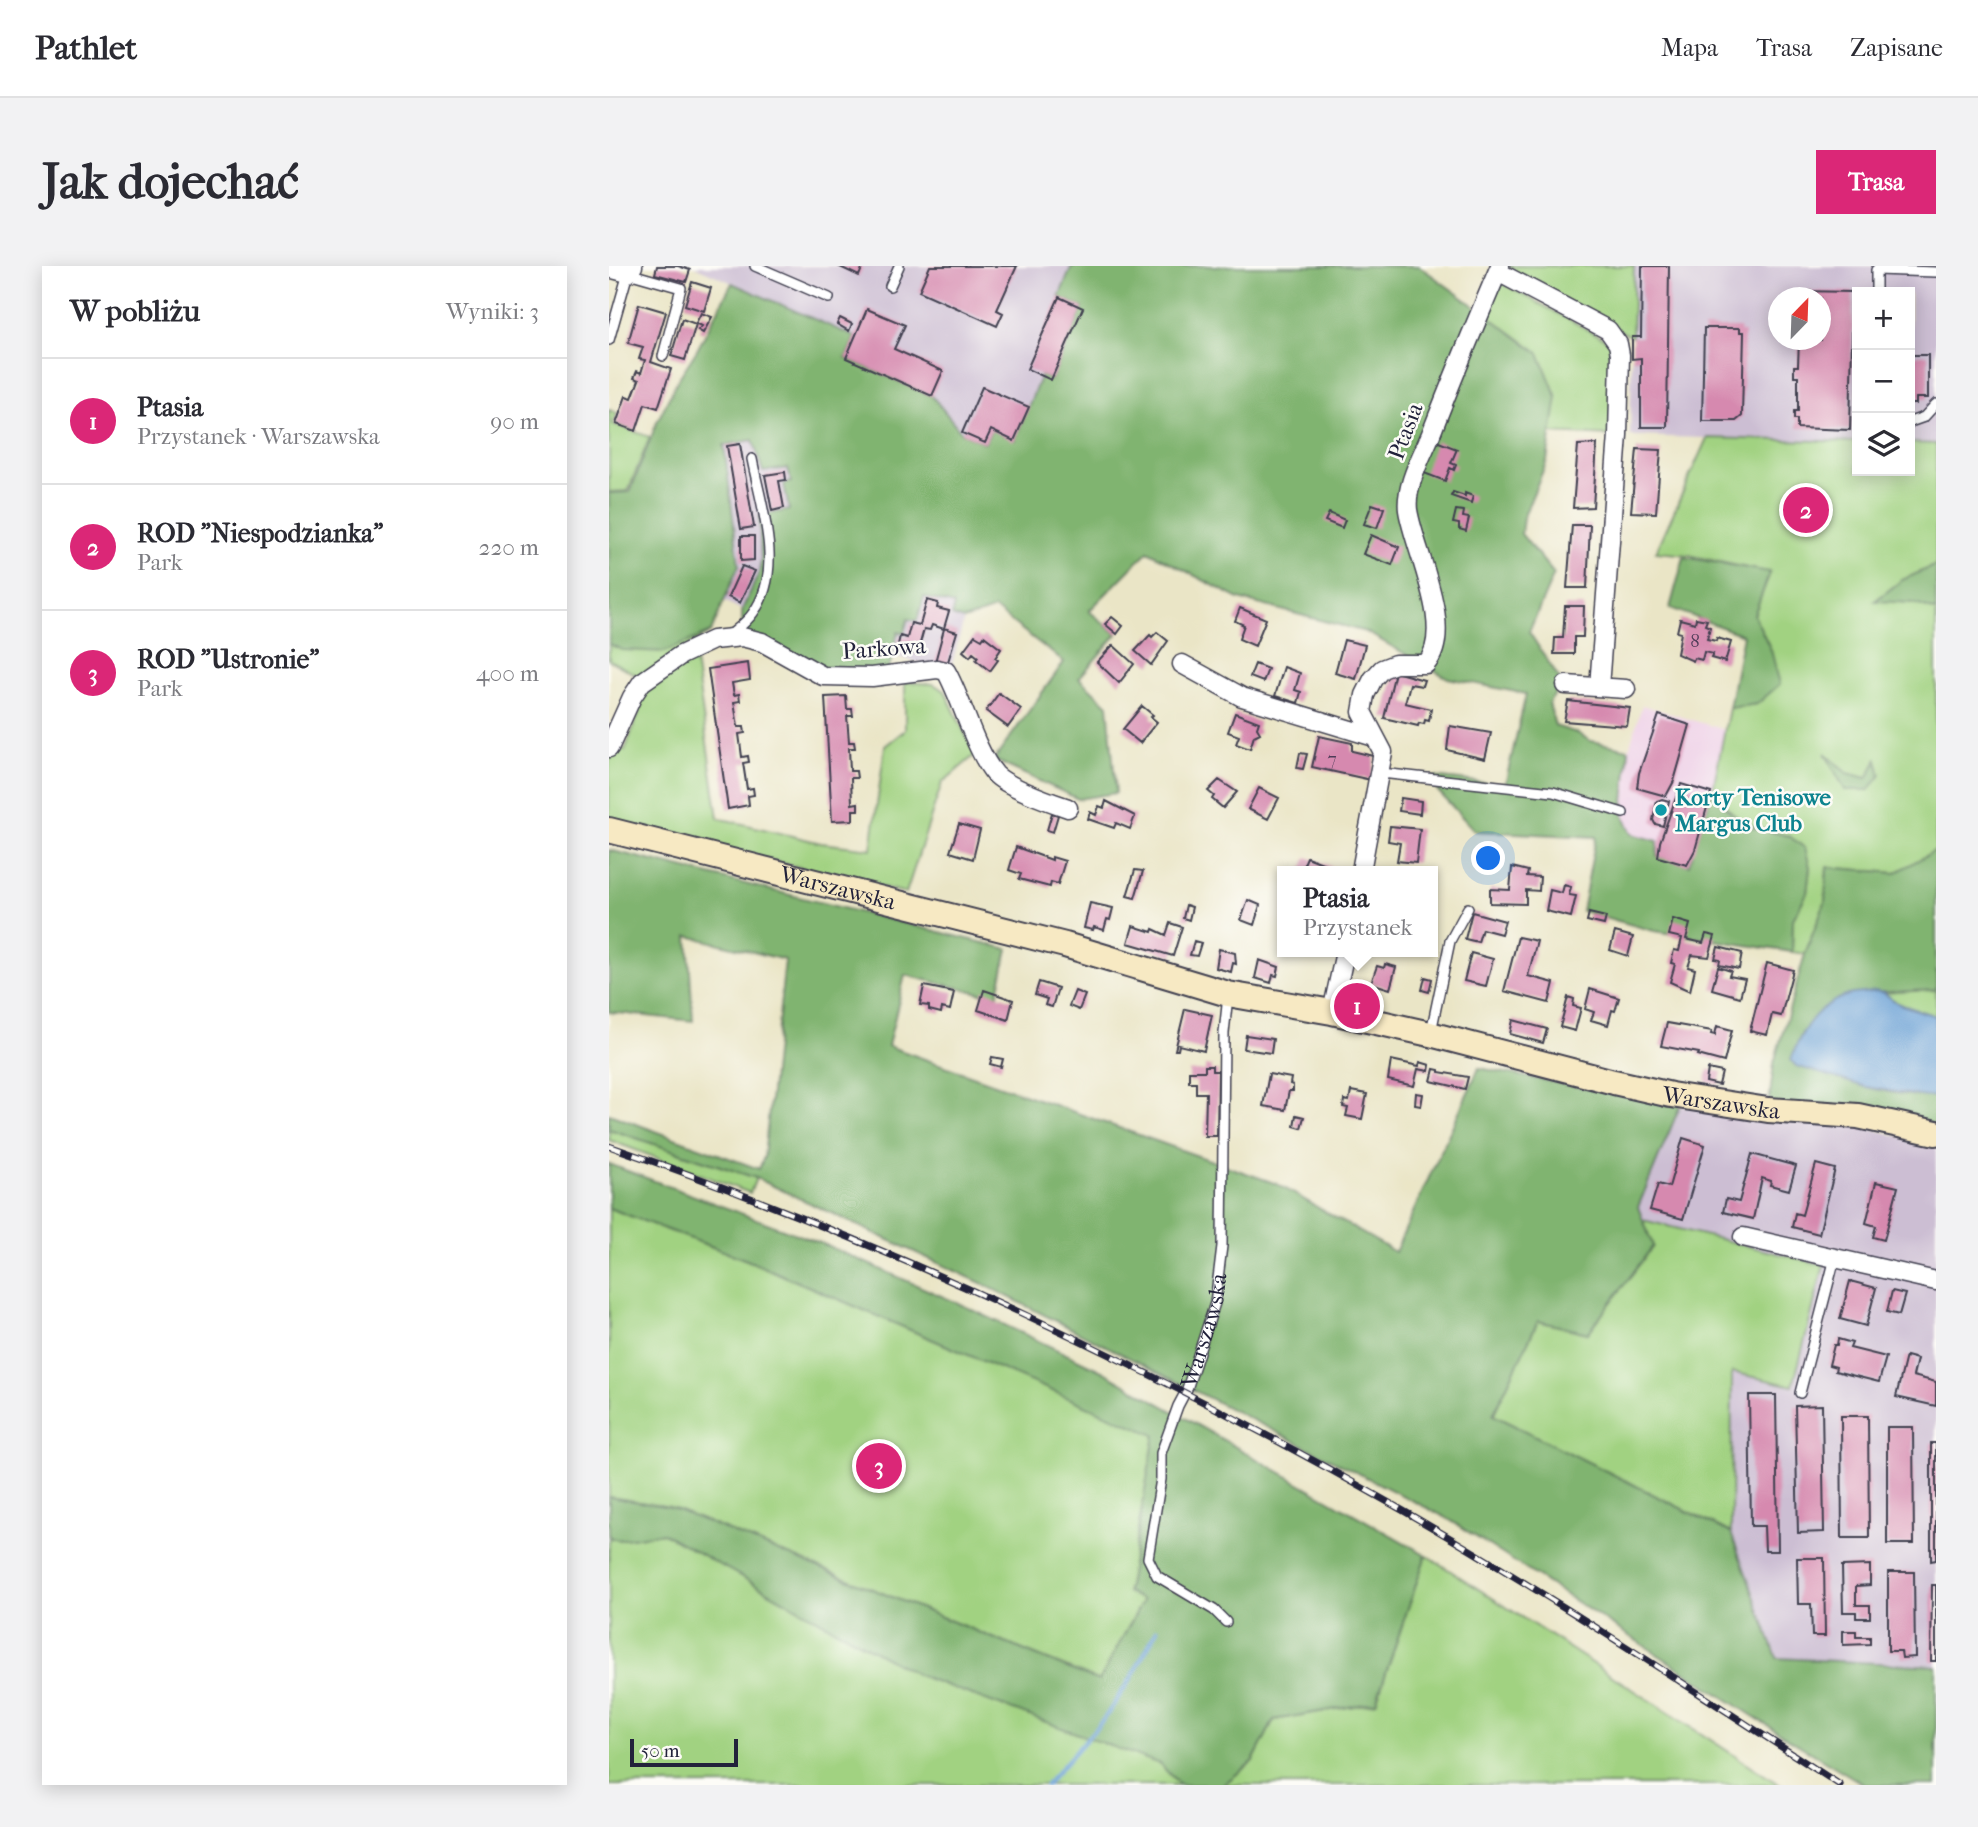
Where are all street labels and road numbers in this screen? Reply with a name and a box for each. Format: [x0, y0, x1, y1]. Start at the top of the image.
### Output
street label: Ptasia [1382, 399, 1429, 463]
street label: Parkowa [841, 632, 927, 665]
street label: Warszawska [776, 860, 899, 916]
street label: Warszawska [1660, 1081, 1781, 1125]
street label: Warszawska [1175, 1271, 1233, 1392]

